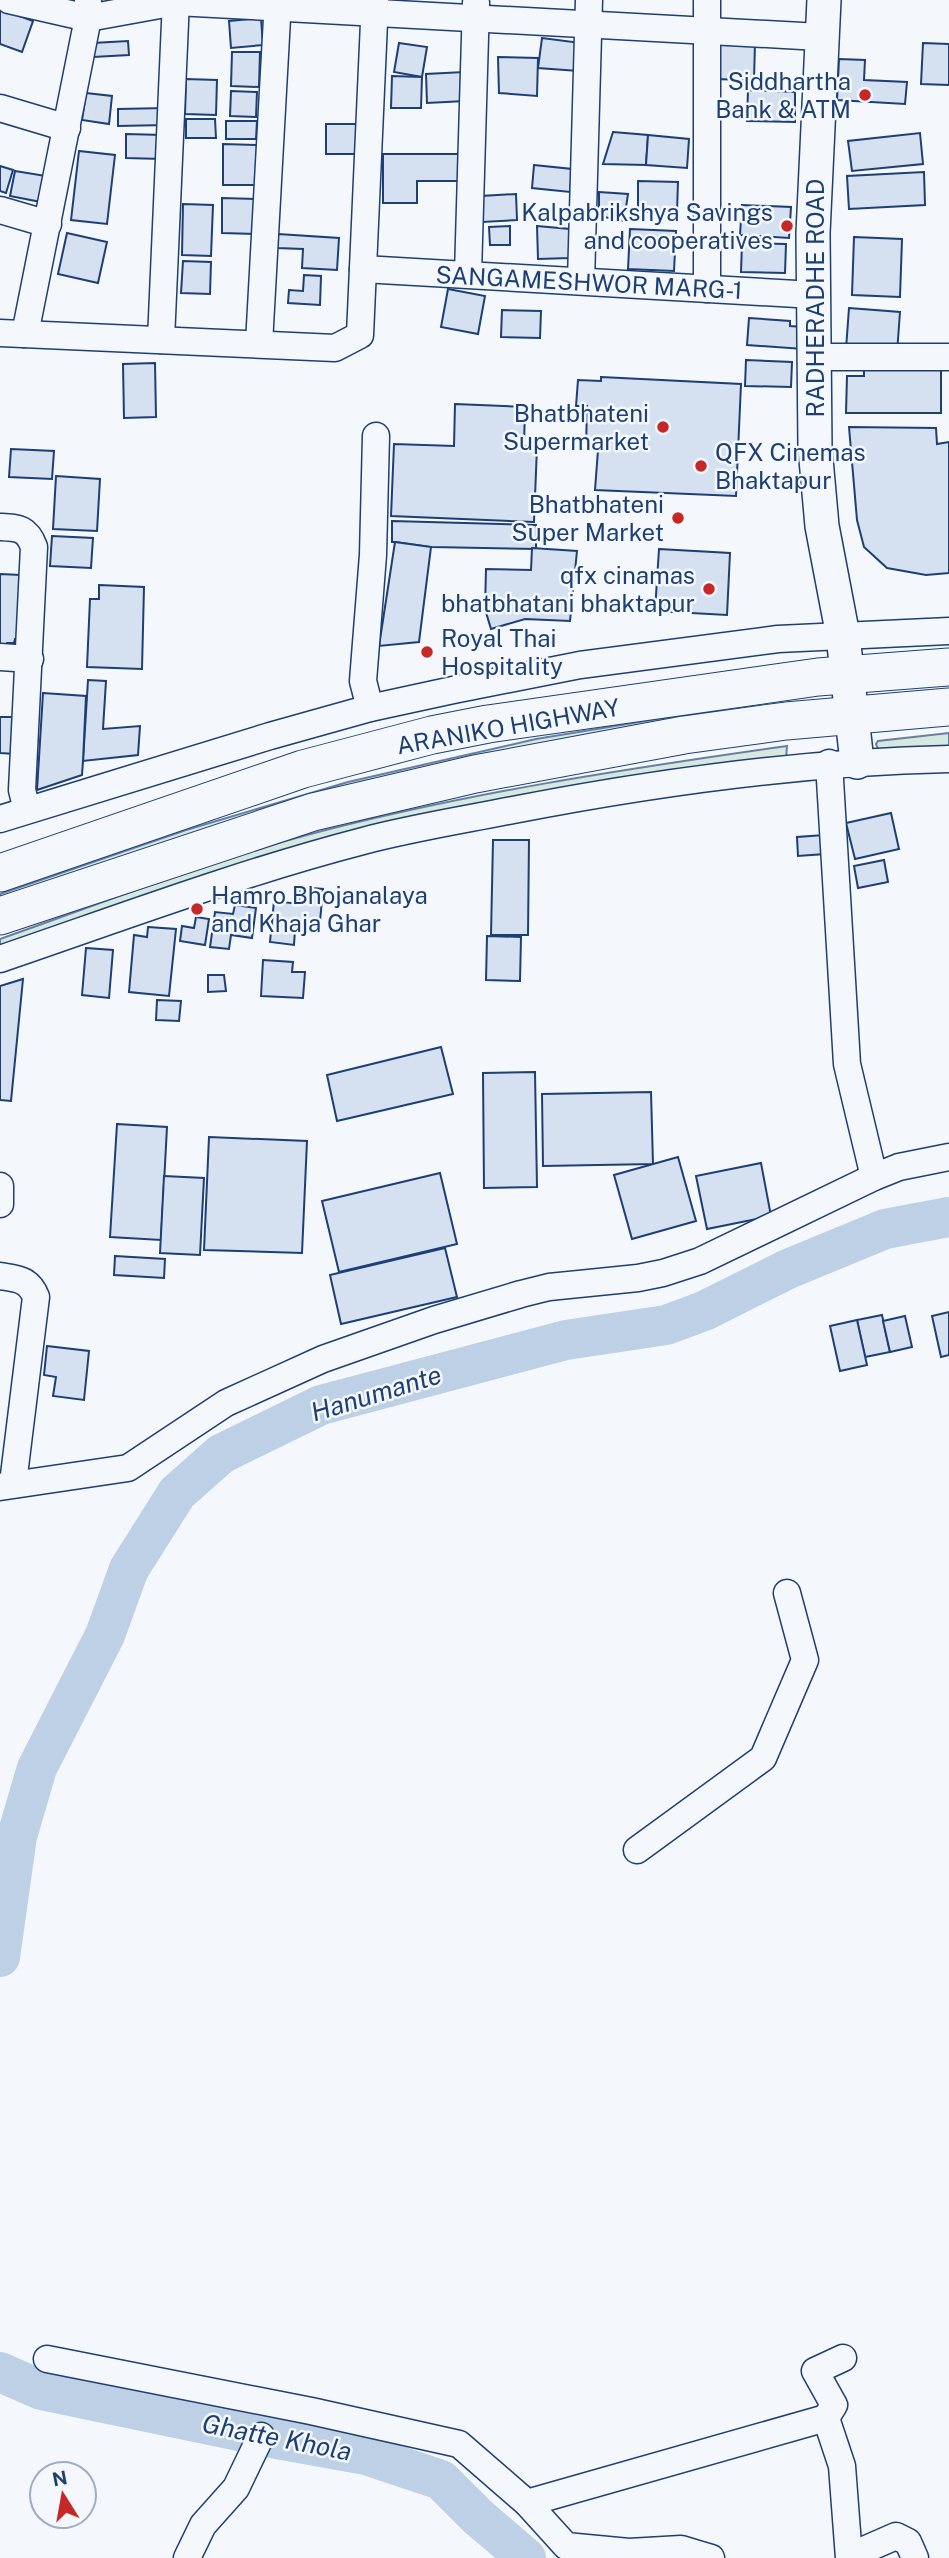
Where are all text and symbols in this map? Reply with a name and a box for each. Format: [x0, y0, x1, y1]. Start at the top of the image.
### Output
place label: Siddhartha Bank & ATM [715, 67, 851, 123]
marker: Siddhartha Bank & ATM [857, 87, 873, 103]
street label: RADHERADHE ROAD [801, 178, 829, 418]
place label: Kalpabrikshya Savings and cooperatives [521, 198, 773, 254]
marker: Kalpabrikshya Savings and cooperatives [779, 218, 795, 234]
street label: SANGAMESHWOR MARG-1 [435, 260, 743, 304]
place label: Bhatbhateni Supermarket [503, 399, 649, 455]
marker: Bhatbhateni Supermarket [655, 419, 671, 435]
place label: QFX Cinemas Bhaktapur [715, 438, 866, 494]
marker: QFX Cinemas Bhaktapur [693, 458, 709, 474]
place label: Bhatbhateni Super Market [512, 490, 664, 546]
marker: Bhatbhateni Super Market [670, 510, 686, 526]
place label: qfx cinamas bhatbhatani bhaktapur [441, 561, 695, 617]
marker: qfx cinamas bhatbhatani bhaktapur [701, 581, 717, 597]
place label: Royal Thai Hospitality [441, 624, 563, 680]
marker: Royal Thai Hospitality [419, 644, 435, 660]
street label: ARANIKO HIGHWAY [394, 692, 622, 759]
place label: Hamro Bhojanalaya and Khaja Ghar [211, 881, 428, 937]
marker: Hamro Bhojanalaya and Khaja Ghar [189, 901, 205, 917]
water label: Hanumante [307, 1358, 445, 1428]
water label: Ghatte Khola [200, 2407, 354, 2467]
north arrow [28, 2460, 98, 2530]
text: N [50, 2466, 69, 2491]

